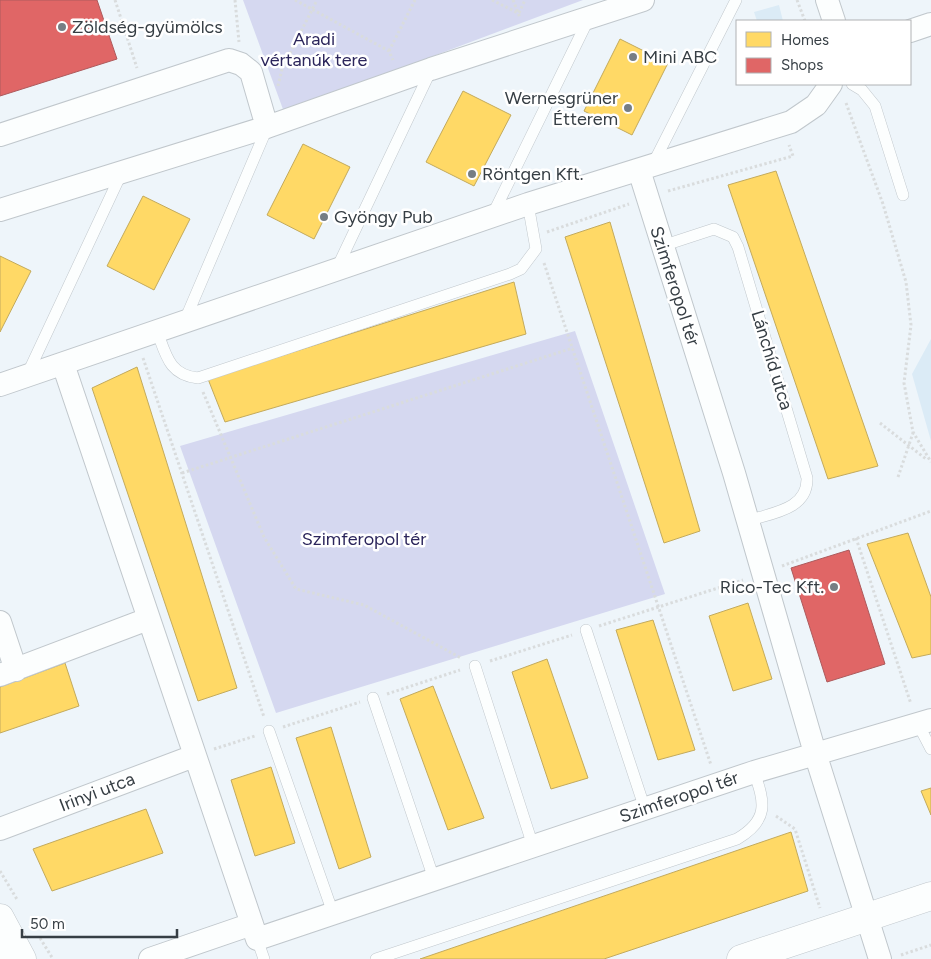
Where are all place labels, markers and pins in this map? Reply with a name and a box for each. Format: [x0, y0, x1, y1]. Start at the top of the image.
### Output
place label: Zöldség-gyümölcs [72, 16, 223, 38]
marker: Zöldség-gyümölcs [56, 21, 68, 33]
place label: Mini ABC [643, 46, 717, 68]
marker: Mini ABC [627, 51, 639, 63]
place label: Wernesgrüner Étterem [505, 87, 618, 130]
marker: Wernesgrüner Étterem [622, 102, 634, 114]
place label: Röntgen Kft. [482, 163, 584, 185]
marker: Röntgen Kft. [466, 168, 478, 180]
place label: Gyöngy Pub [334, 206, 433, 228]
marker: Gyöngy Pub [318, 211, 330, 223]
place label: Rico-Tec Kft. [720, 576, 824, 598]
marker: Rico-Tec Kft. [828, 581, 840, 593]

